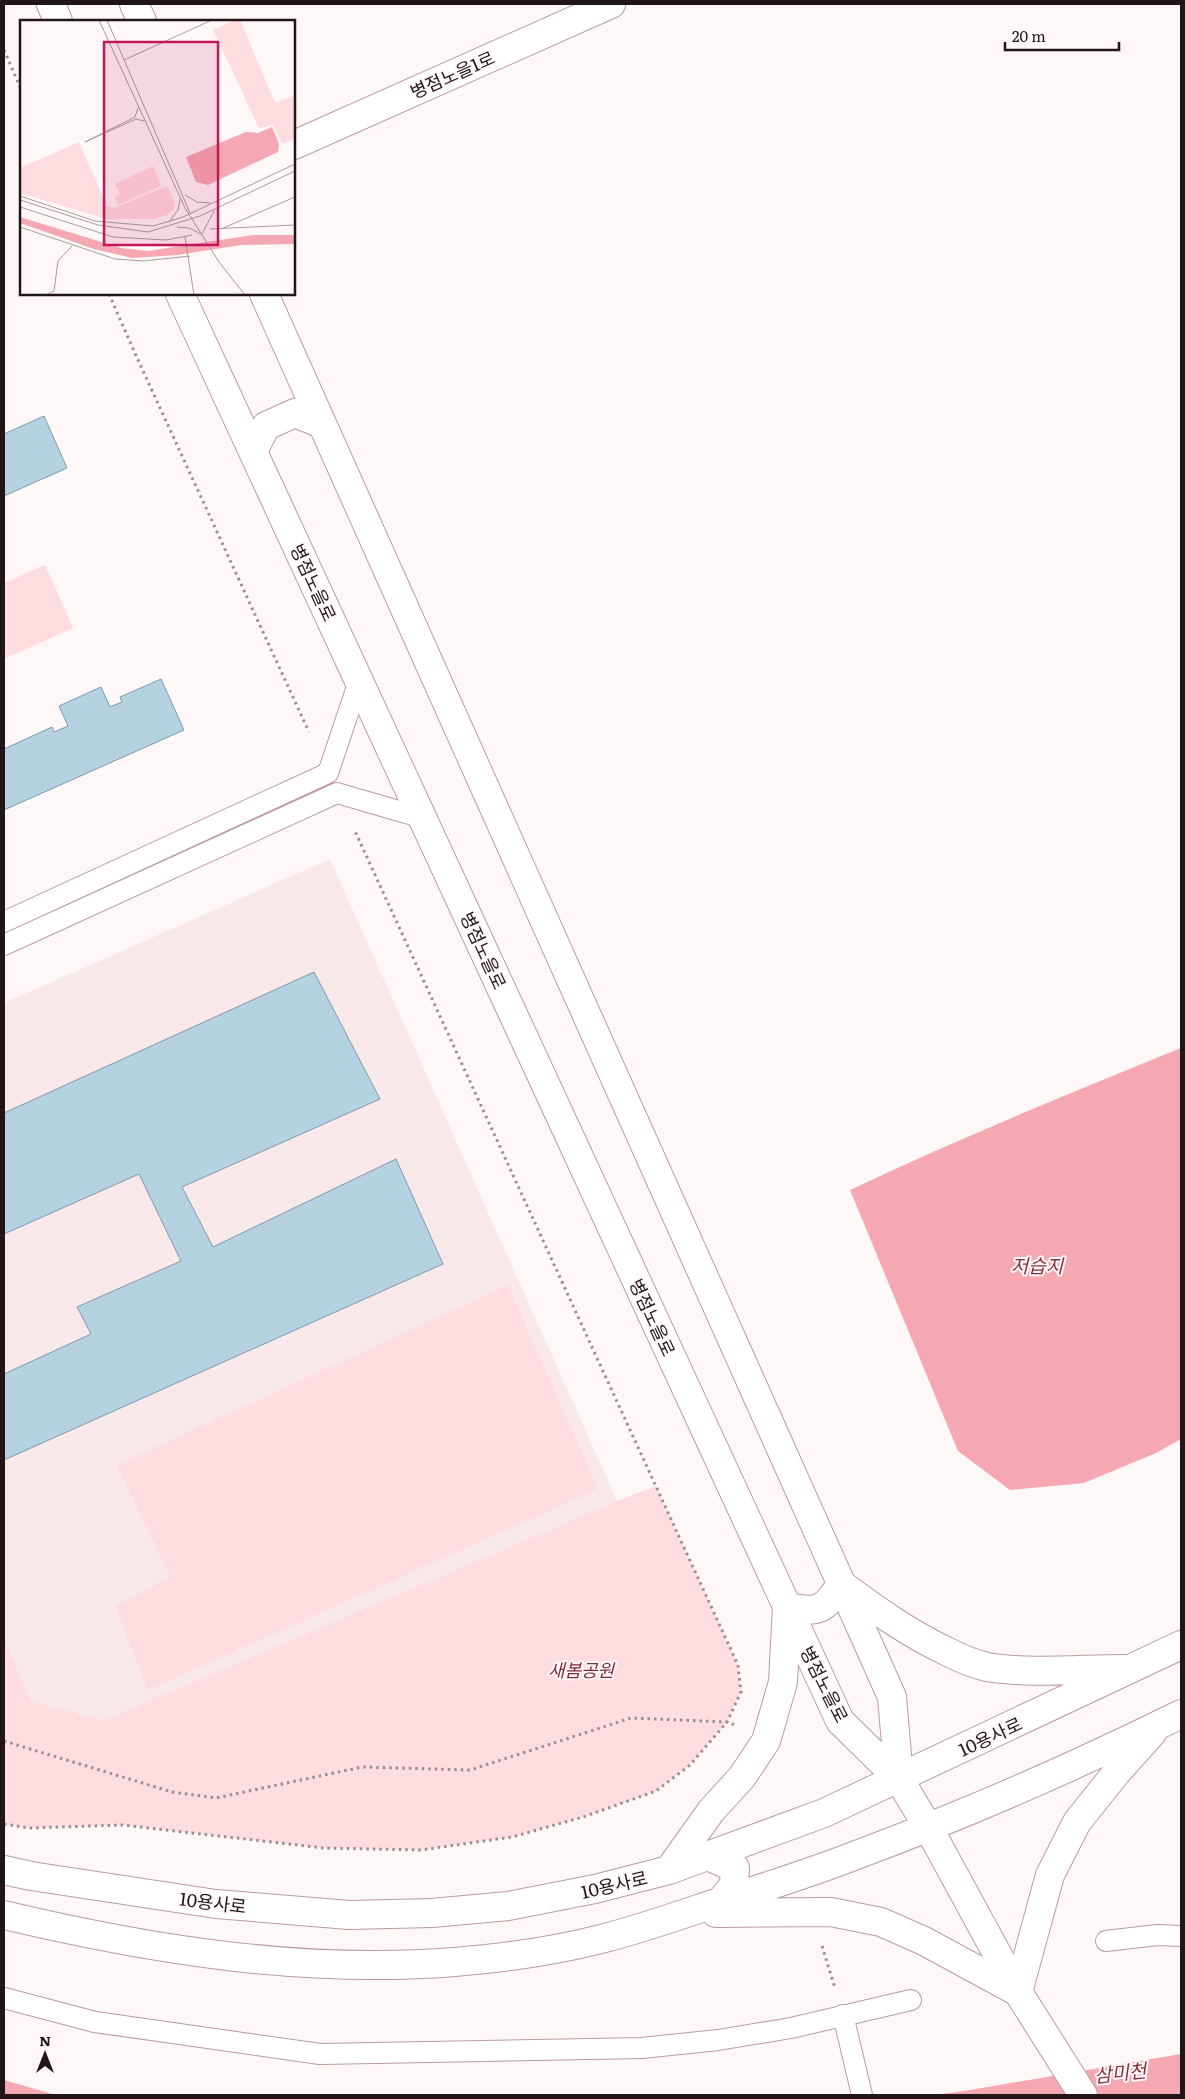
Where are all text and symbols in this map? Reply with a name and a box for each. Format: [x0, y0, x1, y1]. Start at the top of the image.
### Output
inset map [20, 20, 295, 295]
scale bar [1005, 20, 1119, 52]
text: 20 m [1012, 24, 1046, 47]
street label: 병점노을1로 [405, 43, 499, 105]
street label: 병점노을로 [284, 539, 344, 625]
street label: 병점노을로 [454, 907, 514, 993]
water label: 저습지 [1011, 1251, 1065, 1279]
street label: 병점노을로 [623, 1274, 683, 1360]
street label: 병점노을로 [794, 1641, 856, 1727]
park label: 새봄공원 [548, 1656, 616, 1683]
street label: 10용사로 [954, 1710, 1026, 1762]
street label: 10용사로 [578, 1863, 650, 1905]
street label: 10용사로 [178, 1884, 248, 1920]
north arrow [20, 2029, 70, 2079]
text: N [39, 2030, 51, 2050]
water label: 삼미천 [1092, 2055, 1149, 2089]

